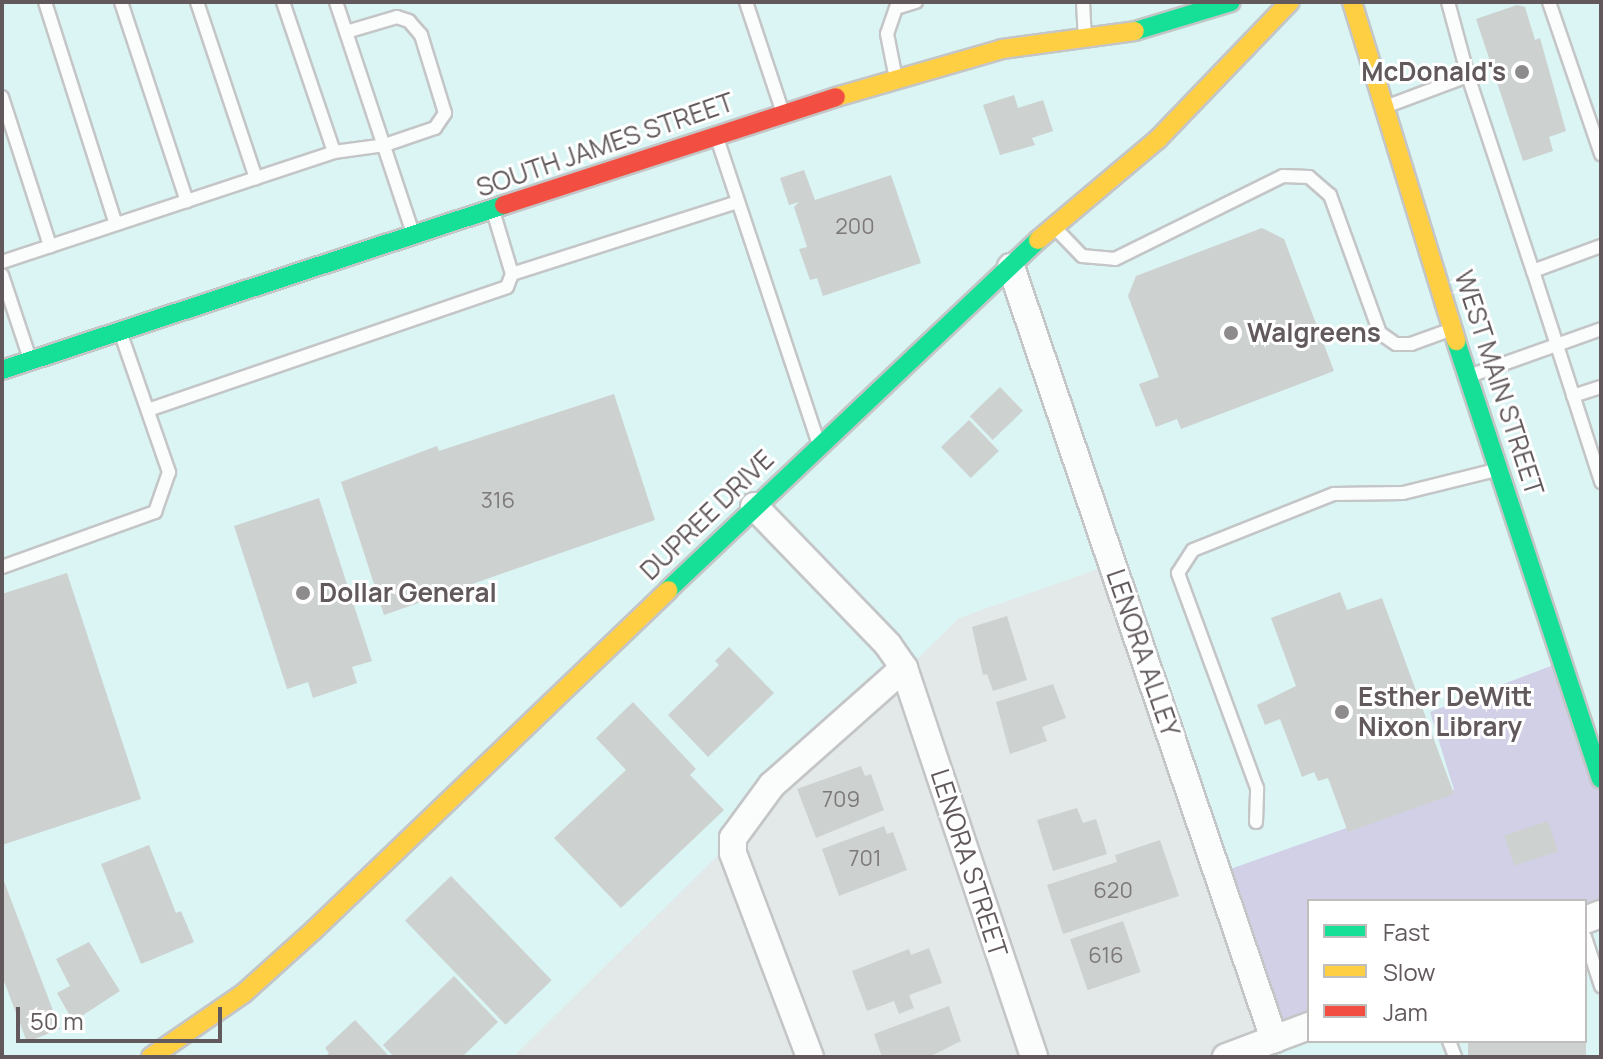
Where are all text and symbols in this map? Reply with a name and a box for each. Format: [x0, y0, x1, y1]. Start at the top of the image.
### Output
place label: McDonald's [1361, 56, 1506, 88]
marker: McDonald's [1513, 63, 1531, 81]
street label: SOUTH JAMES STREET [472, 86, 738, 204]
house number: 200 [835, 214, 875, 240]
street label: WEST MAIN STREET [1448, 266, 1550, 500]
place label: Walgreens [1247, 317, 1381, 349]
marker: Walgreens [1222, 324, 1240, 342]
street label: DUPREE DRIVE [634, 444, 780, 586]
house number: 316 [481, 488, 515, 514]
street label: LENORA ALLEY [1100, 565, 1186, 741]
place label: Dollar General [319, 577, 497, 609]
marker: Dollar General [294, 584, 312, 602]
place label: Esther DeWitt Nixon Library [1358, 681, 1532, 742]
marker: Esther DeWitt Nixon Library [1333, 703, 1351, 721]
street label: LENORA STREET [924, 765, 1014, 961]
house number: 709 [822, 787, 860, 813]
house number: 701 [848, 846, 882, 872]
house number: 620 [1093, 878, 1133, 904]
legend [1307, 899, 1587, 1043]
text: Fast [1383, 915, 1430, 948]
house number: 616 [1088, 943, 1124, 969]
text: Slow [1383, 955, 1436, 988]
scale bar [20, 991, 226, 1041]
text: Jam [1383, 995, 1428, 1028]
text: 50 m [30, 1004, 84, 1037]

